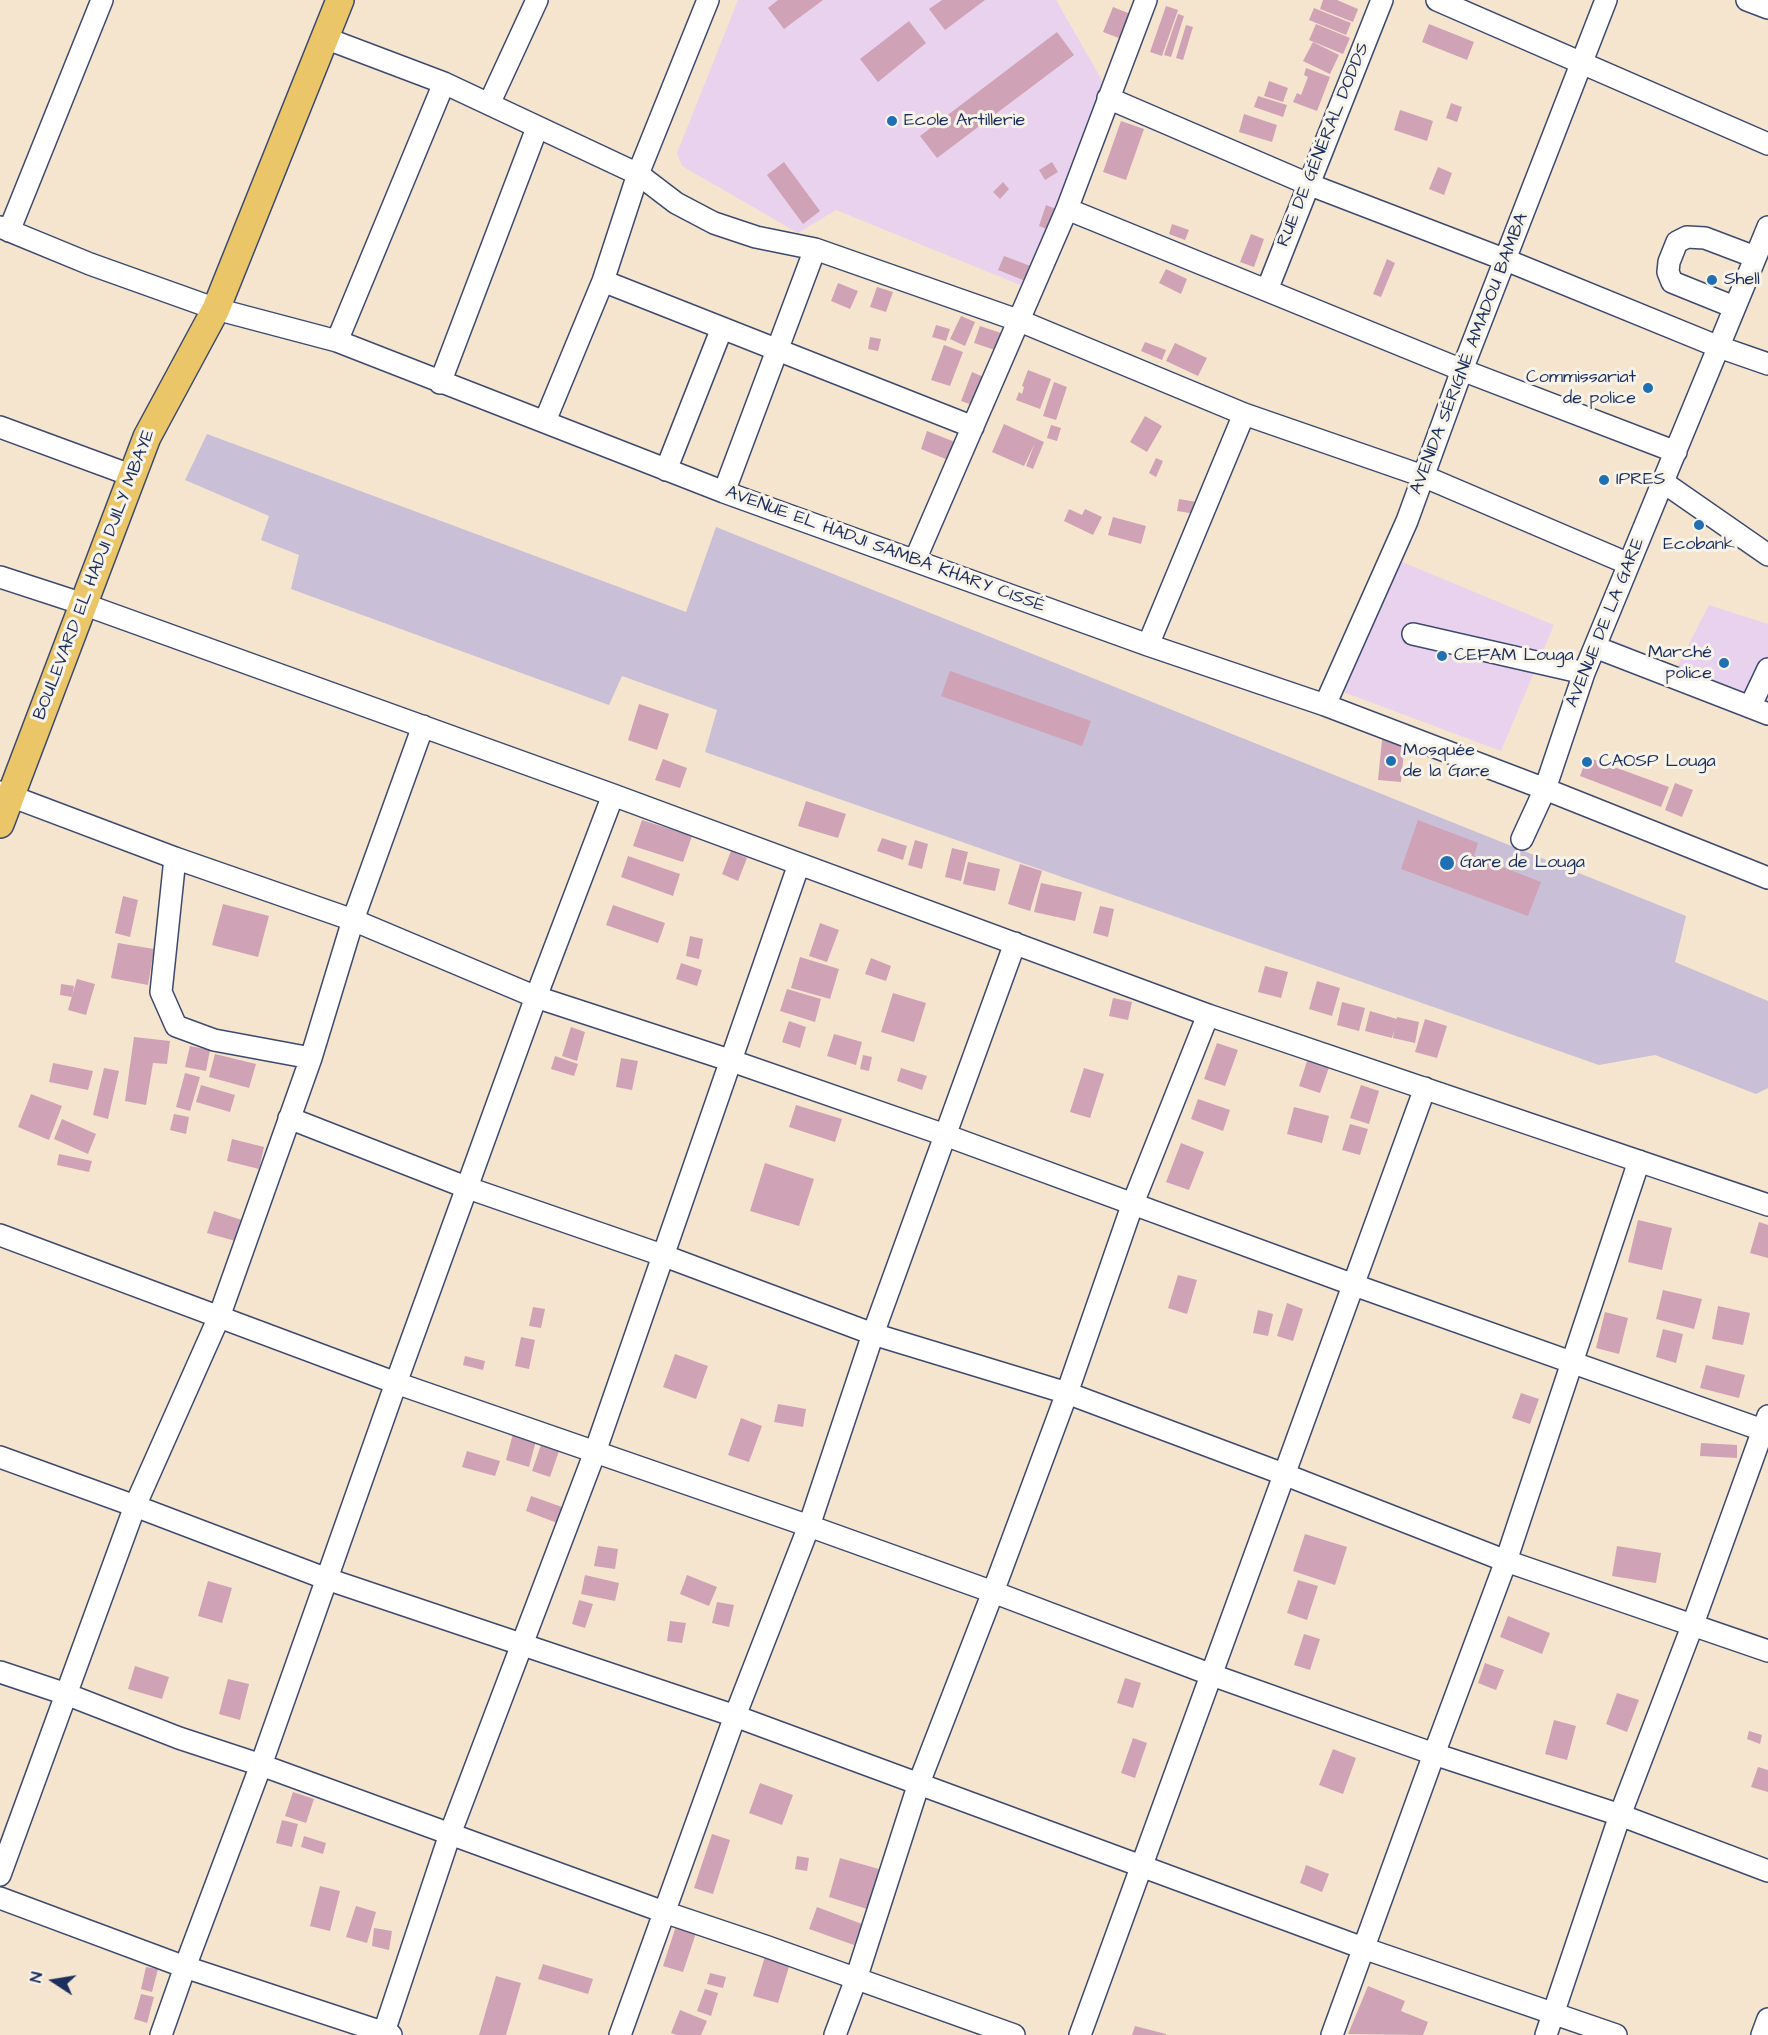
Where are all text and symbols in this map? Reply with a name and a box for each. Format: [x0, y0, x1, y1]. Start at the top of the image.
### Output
street label: RUE DE GÉNÉRAL DODDS [1273, 40, 1375, 250]
place label: Ecole Artillerie [904, 110, 1025, 132]
marker: Ecole Artillerie [885, 114, 899, 128]
street label: AVENIDA SÉRIGNÉ AMADOU BAMBA [1406, 210, 1534, 498]
place label: Shell [1724, 269, 1760, 291]
marker: Shell [1705, 273, 1719, 287]
place label: Commissariat de police [1526, 367, 1636, 410]
marker: Commissariat de police [1641, 381, 1655, 395]
street label: BOULEVARD EL HADJI DJILY MBAYE [30, 427, 160, 723]
place label: IPRES [1616, 469, 1665, 491]
marker: IPRES [1597, 473, 1611, 487]
street label: AVENUE EL HADJI SAMBA KHARY CISSÉ [722, 482, 1048, 618]
marker: Ecobank [1692, 518, 1706, 532]
place label: Ecobank [1663, 534, 1735, 556]
street label: AVENUE DE LA GARE [1562, 535, 1650, 711]
place label: Marché police [1648, 642, 1712, 684]
place label: CEFAM Louga [1454, 645, 1574, 667]
marker: CEFAM Louga [1435, 649, 1449, 663]
marker: Marché police [1717, 656, 1731, 670]
place label: Mosquée de la Gare [1403, 740, 1490, 783]
place label: CAOSP Louga [1599, 751, 1716, 773]
marker: Mosquée de la Gare [1384, 754, 1398, 768]
marker: CAOSP Louga [1580, 755, 1594, 769]
place label: Gare de Louga [1460, 852, 1585, 874]
marker: Gare de Louga [1438, 854, 1456, 872]
north arrow [24, 1951, 84, 2011]
text: N [25, 1970, 48, 1984]

